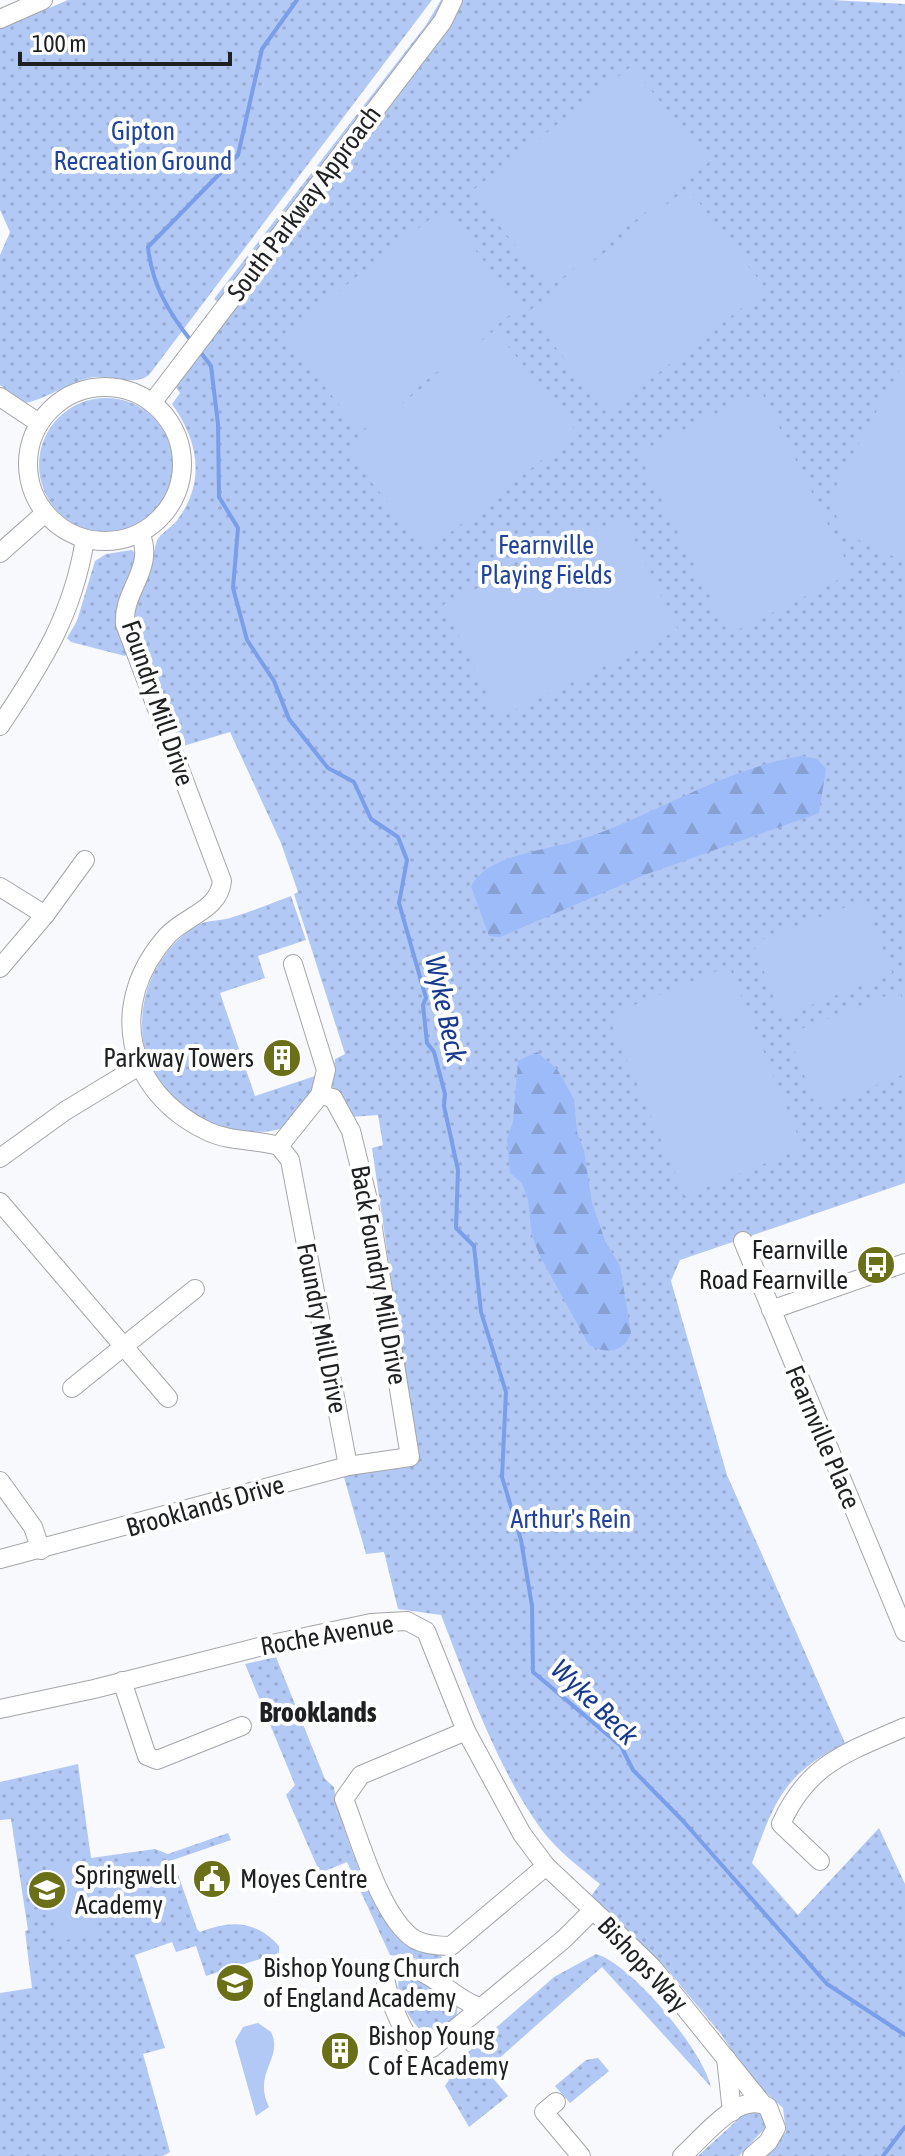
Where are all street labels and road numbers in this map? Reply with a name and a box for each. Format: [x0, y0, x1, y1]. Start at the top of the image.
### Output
street label: South Parkway Approach [221, 100, 387, 306]
street label: Foundry Mill Drive [116, 616, 200, 790]
street label: Back Foundry Mill Drive [345, 1163, 413, 1387]
street label: Foundry Mill Drive [291, 1240, 353, 1416]
street label: Fearnville Place [779, 1361, 867, 1513]
street label: Brooklands Drive [123, 1469, 287, 1543]
street label: Roche Avenue [258, 1609, 396, 1661]
street label: Bishops Way [592, 1911, 694, 2018]

